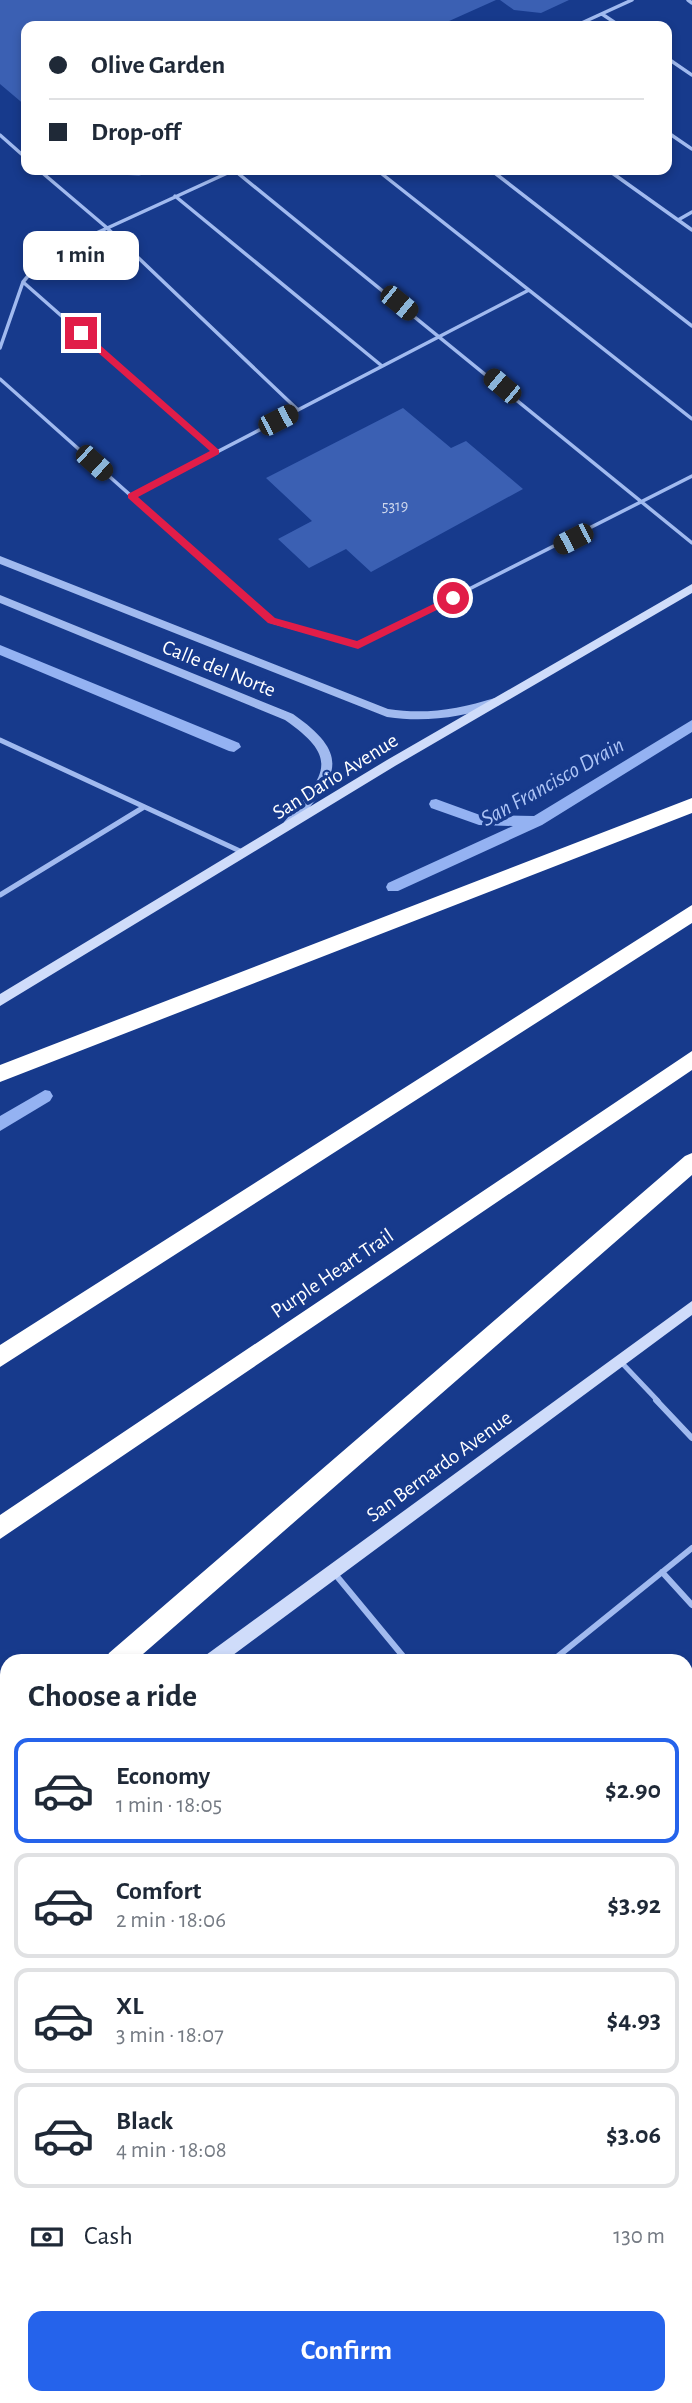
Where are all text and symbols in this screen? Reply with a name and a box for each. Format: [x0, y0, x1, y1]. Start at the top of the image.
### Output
text: Olive Garden [91, 52, 225, 78]
text: Drop-off [91, 119, 180, 145]
callout: 1 min [23, 232, 139, 280]
text: 1 min [57, 244, 105, 267]
car [377, 282, 422, 324]
route end [65, 317, 97, 349]
car [480, 364, 525, 408]
car [255, 401, 302, 439]
car [72, 441, 117, 485]
house number: 5319 [382, 498, 408, 514]
car [550, 520, 597, 558]
route start [437, 582, 469, 614]
street label: Calle del Norte [159, 636, 278, 701]
street label: San Dario Avenue [269, 730, 402, 823]
water label: San Francisco Drain [477, 734, 628, 831]
street label: Purple Heart Trail [267, 1225, 397, 1322]
street label: San Bernardo Avenue [363, 1407, 516, 1526]
text: Choose a ride [28, 1680, 197, 1712]
icon: car [32, 1759, 95, 1822]
text: Economy [116, 1763, 210, 1789]
text: $2.90 [605, 1777, 661, 1803]
text: 1 min · 18:05 [116, 1794, 222, 1817]
icon: car [32, 1874, 95, 1937]
text: Comfort [116, 1878, 201, 1904]
text: $3.92 [607, 1892, 661, 1918]
text: 2 min · 18:06 [116, 1909, 226, 1932]
icon: car [32, 1989, 95, 2052]
text: XL [116, 1993, 143, 2019]
text: $4.93 [607, 2007, 661, 2033]
text: 3 min · 18:07 [116, 2024, 224, 2047]
icon: car [32, 2104, 95, 2167]
text: Black [116, 2108, 173, 2134]
text: $3.06 [606, 2122, 661, 2148]
text: 4 min · 18:08 [116, 2139, 227, 2162]
icon: cash [28, 2218, 66, 2256]
text: Cash [84, 2223, 133, 2249]
text: 130 m [613, 2225, 665, 2248]
button: Confirm [28, 2311, 665, 2391]

